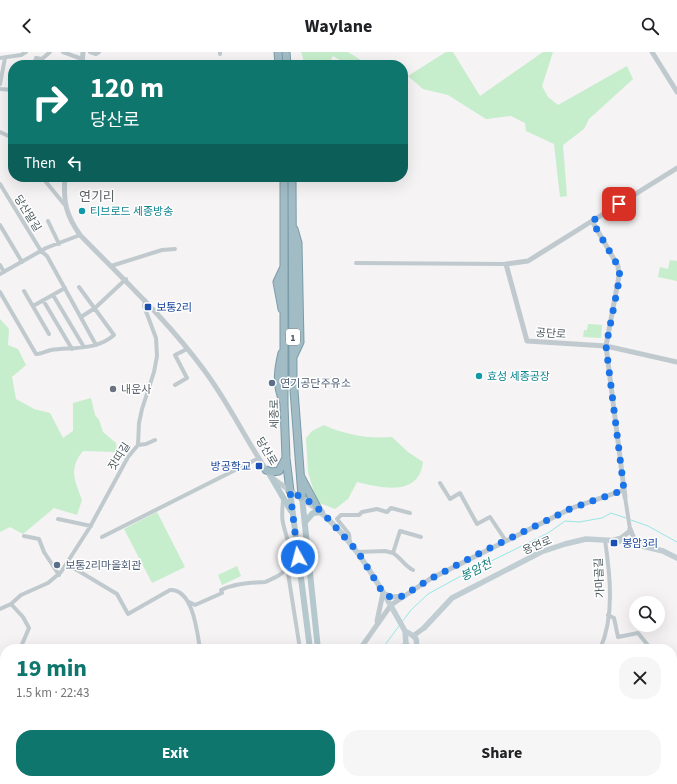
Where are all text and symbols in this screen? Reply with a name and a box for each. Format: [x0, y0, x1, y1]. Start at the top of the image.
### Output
text: Waylane [305, 14, 372, 39]
icon: back [16, 15, 38, 37]
icon: search [639, 15, 661, 37]
text: 120 m [90, 68, 164, 108]
icon: right [24, 76, 76, 128]
text: 당산로 [90, 108, 140, 133]
icon: left [64, 152, 86, 174]
text: Then [24, 153, 56, 174]
pin [602, 187, 636, 221]
district label: 연기리 [79, 188, 115, 206]
street label: 당산말길 [10, 192, 45, 234]
icon: arrive [608, 193, 630, 215]
place label: 티브로드 세종방송 [90, 204, 173, 219]
marker: 티브로드 세종방송 [77, 206, 87, 216]
place label: 보통2리 [156, 300, 192, 315]
marker: 보통2리 [143, 302, 153, 312]
street label: 공단로 [535, 325, 567, 342]
road number: 1 [286, 329, 300, 345]
place label: 효성 세종공장 [487, 369, 550, 384]
marker: 효성 세종공장 [474, 371, 484, 381]
place label: 연기공단주유소 [280, 376, 351, 391]
marker: 연기공단주유소 [267, 378, 277, 388]
place label: 내운사 [121, 382, 151, 397]
marker: 내운사 [108, 384, 118, 394]
street label: 세종로 [267, 399, 282, 429]
street label: 당산로 [252, 434, 281, 468]
street label: 잣띠길 [105, 439, 134, 473]
place label: 방공학교 [211, 459, 251, 474]
marker: 방공학교 [254, 461, 264, 471]
street label: 용연로 [520, 533, 554, 558]
position arrow [277, 536, 319, 578]
place label: 봉암3리 [622, 536, 658, 551]
marker: 봉암3리 [609, 538, 619, 548]
water label: 봉암천 [458, 554, 497, 586]
street label: 가마골길 [591, 557, 608, 599]
place label: 보통2리마을회관 [65, 558, 141, 573]
marker: 보통2리마을회관 [52, 560, 62, 570]
map controls [629, 596, 665, 632]
button: search [629, 596, 665, 632]
text: 19 min [16, 651, 87, 686]
button: close [619, 657, 661, 699]
text: 1.5 km · 22:43 [16, 684, 90, 702]
button: Exit [16, 730, 335, 776]
button: Share [343, 730, 661, 776]

